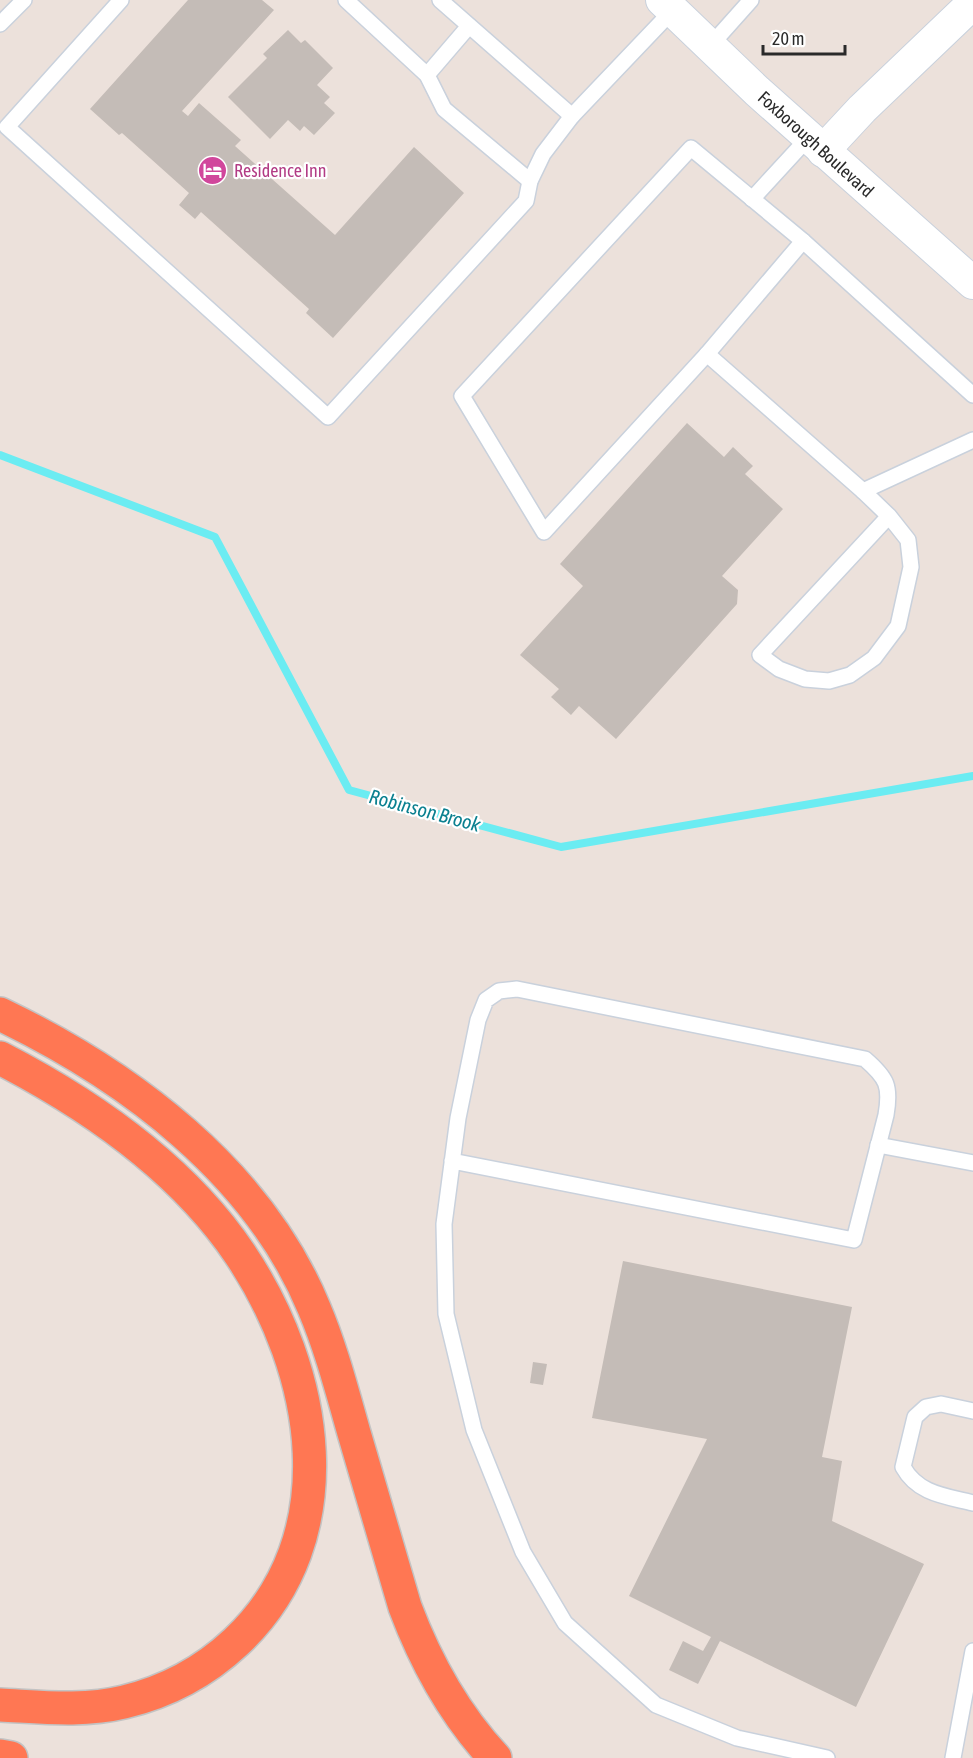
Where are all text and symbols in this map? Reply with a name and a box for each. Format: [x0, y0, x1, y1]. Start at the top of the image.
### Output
scale bar [763, 18, 846, 56]
text: 20 m [772, 28, 804, 49]
street label: Foxborough Boulevard [754, 86, 878, 202]
hotel icon: Residence Inn [197, 154, 229, 186]
place label: Residence Inn [234, 160, 326, 181]
water label: Robinson Brook [367, 784, 483, 836]

